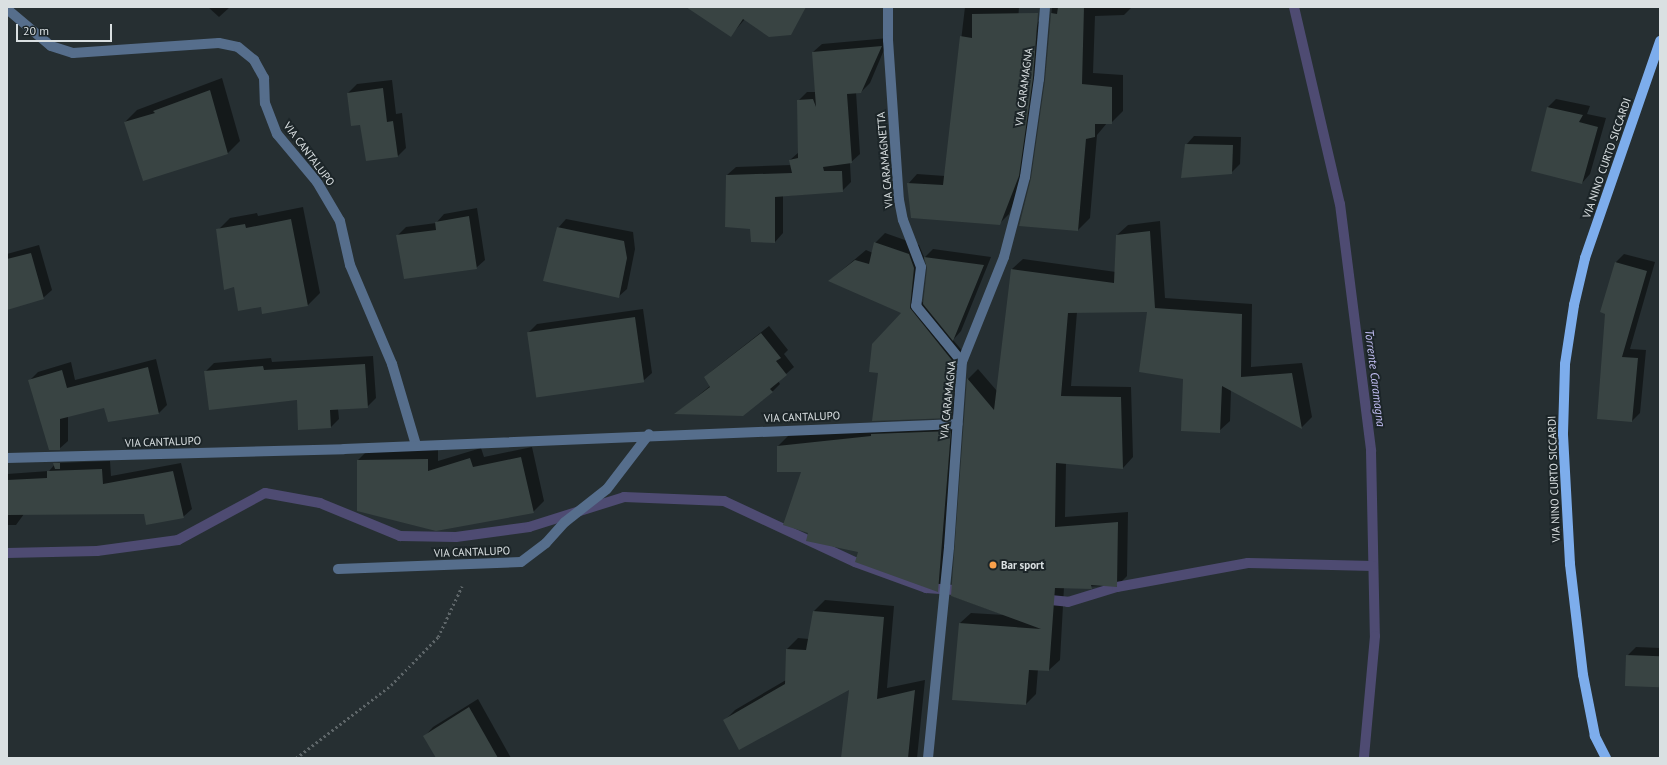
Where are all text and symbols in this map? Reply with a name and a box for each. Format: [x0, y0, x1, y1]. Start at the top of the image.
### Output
scale bar [18, 16, 114, 42]
text: 20 m [23, 23, 49, 38]
street label: VIA CARAMAGNA [1013, 47, 1035, 127]
street label: VIA NINO CURTO SICCARDI [1580, 96, 1634, 220]
street label: VIA CARAMAGNETTA [874, 111, 896, 209]
street label: VIA CANTALUPO [281, 119, 337, 189]
water label: Torrente Caramagna [1362, 328, 1388, 428]
street label: VIA CARAMAGNA [937, 360, 959, 440]
street label: VIA CANTALUPO [763, 409, 841, 425]
street label: VIA NINO CURTO SICCARDI [1545, 415, 1563, 543]
street label: VIA CANTALUPO [124, 434, 202, 450]
street label: VIA CANTALUPO [433, 544, 511, 560]
place label: Bar sport [1001, 558, 1044, 572]
marker: Bar sport [988, 560, 998, 570]

